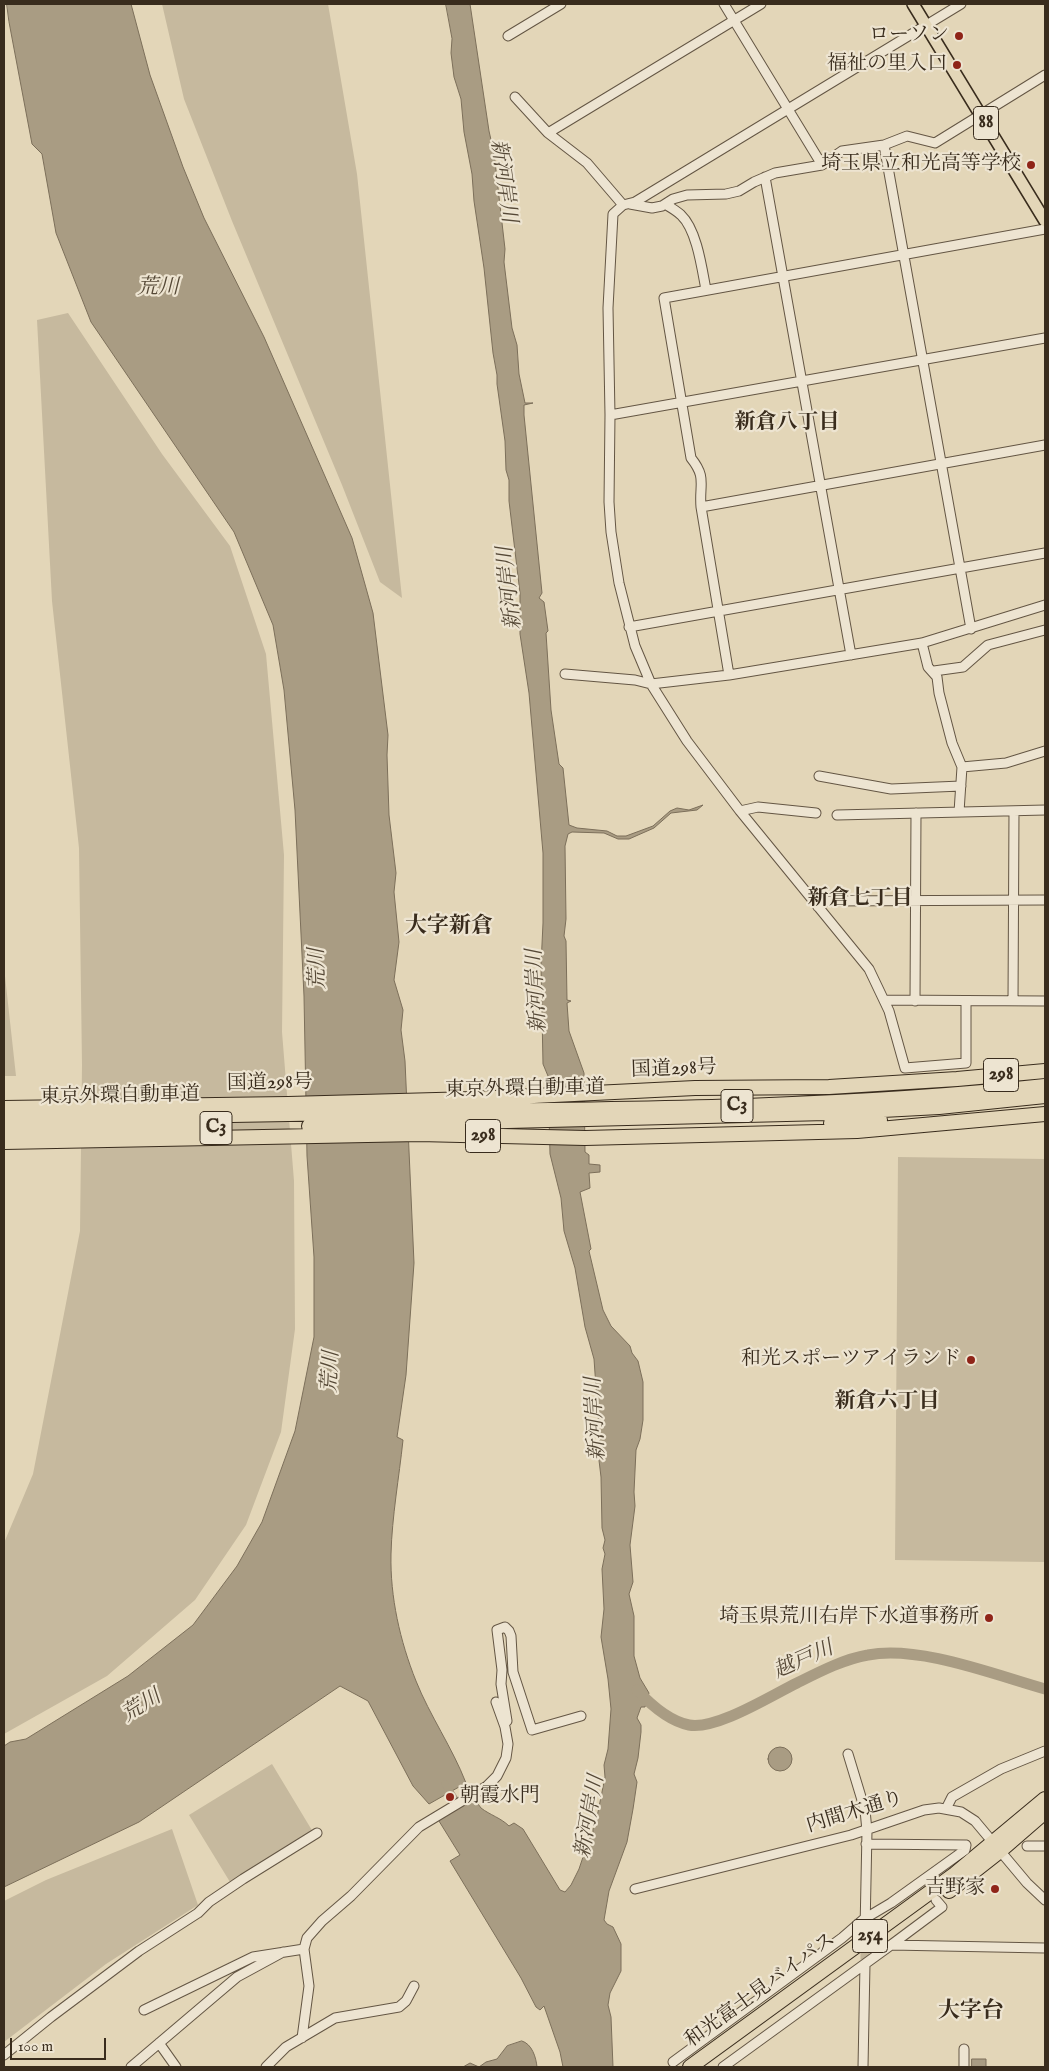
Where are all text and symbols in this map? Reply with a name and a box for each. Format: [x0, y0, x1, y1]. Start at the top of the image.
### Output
place label: ローソン [869, 24, 949, 48]
marker: ローソン [953, 30, 965, 42]
place label: 福祉の里入口 [827, 53, 947, 77]
marker: 福祉の里入口 [951, 59, 963, 71]
road number: 88 [974, 106, 998, 140]
water label: 新河岸川 [484, 138, 520, 224]
place label: 埼玉県立和光高等学校 [821, 153, 1021, 177]
marker: 埼玉県立和光高等学校 [1025, 159, 1037, 171]
water label: 荒川 [137, 276, 179, 302]
district label: 新倉八丁目 [735, 411, 839, 437]
water label: 新河岸川 [494, 545, 528, 631]
district label: 新倉七丁目 [808, 887, 912, 913]
district label: 大字新倉 [405, 914, 493, 940]
water label: 荒川 [306, 948, 332, 990]
water label: 新河岸川 [523, 948, 553, 1034]
street label: 国道298号 [631, 1057, 717, 1083]
road number: 298 [984, 1058, 1018, 1092]
street label: 国道298号 [227, 1071, 313, 1097]
street label: 東京外環自動車道 [445, 1077, 605, 1103]
street label: 東京外環自動車道 [40, 1084, 200, 1110]
road number: C3 [721, 1090, 753, 1122]
road number: C3 [200, 1112, 232, 1144]
road number: 298 [466, 1120, 500, 1152]
place label: 和光スポーツアイランド [741, 1348, 961, 1372]
water label: 荒川 [318, 1350, 346, 1394]
marker: 和光スポーツアイランド [965, 1354, 977, 1366]
water label: 新河岸川 [582, 1376, 612, 1462]
district label: 新倉六丁目 [835, 1390, 939, 1416]
place label: 埼玉県荒川右岸下水道事務所 [719, 1606, 979, 1630]
marker: 埼玉県荒川右岸下水道事務所 [983, 1612, 995, 1624]
water label: 越戸川 [770, 1637, 838, 1685]
water label: 荒川 [118, 1685, 166, 1729]
water label: 新河岸川 [571, 1773, 611, 1861]
place label: 朝霞水門 [460, 1785, 540, 1809]
street label: 内間木通り [804, 1787, 906, 1839]
marker: 朝霞水門 [444, 1791, 456, 1803]
place label: 吉野家 [925, 1877, 985, 1901]
marker: 吉野家 [989, 1883, 1001, 1895]
road number: 254 [852, 1920, 888, 1952]
street label: 和光富士見バイパス [681, 1928, 841, 2054]
district label: 大字台 [938, 1999, 1004, 2025]
scale bar [12, 2028, 109, 2060]
text: 100 m [18, 2037, 53, 2056]

